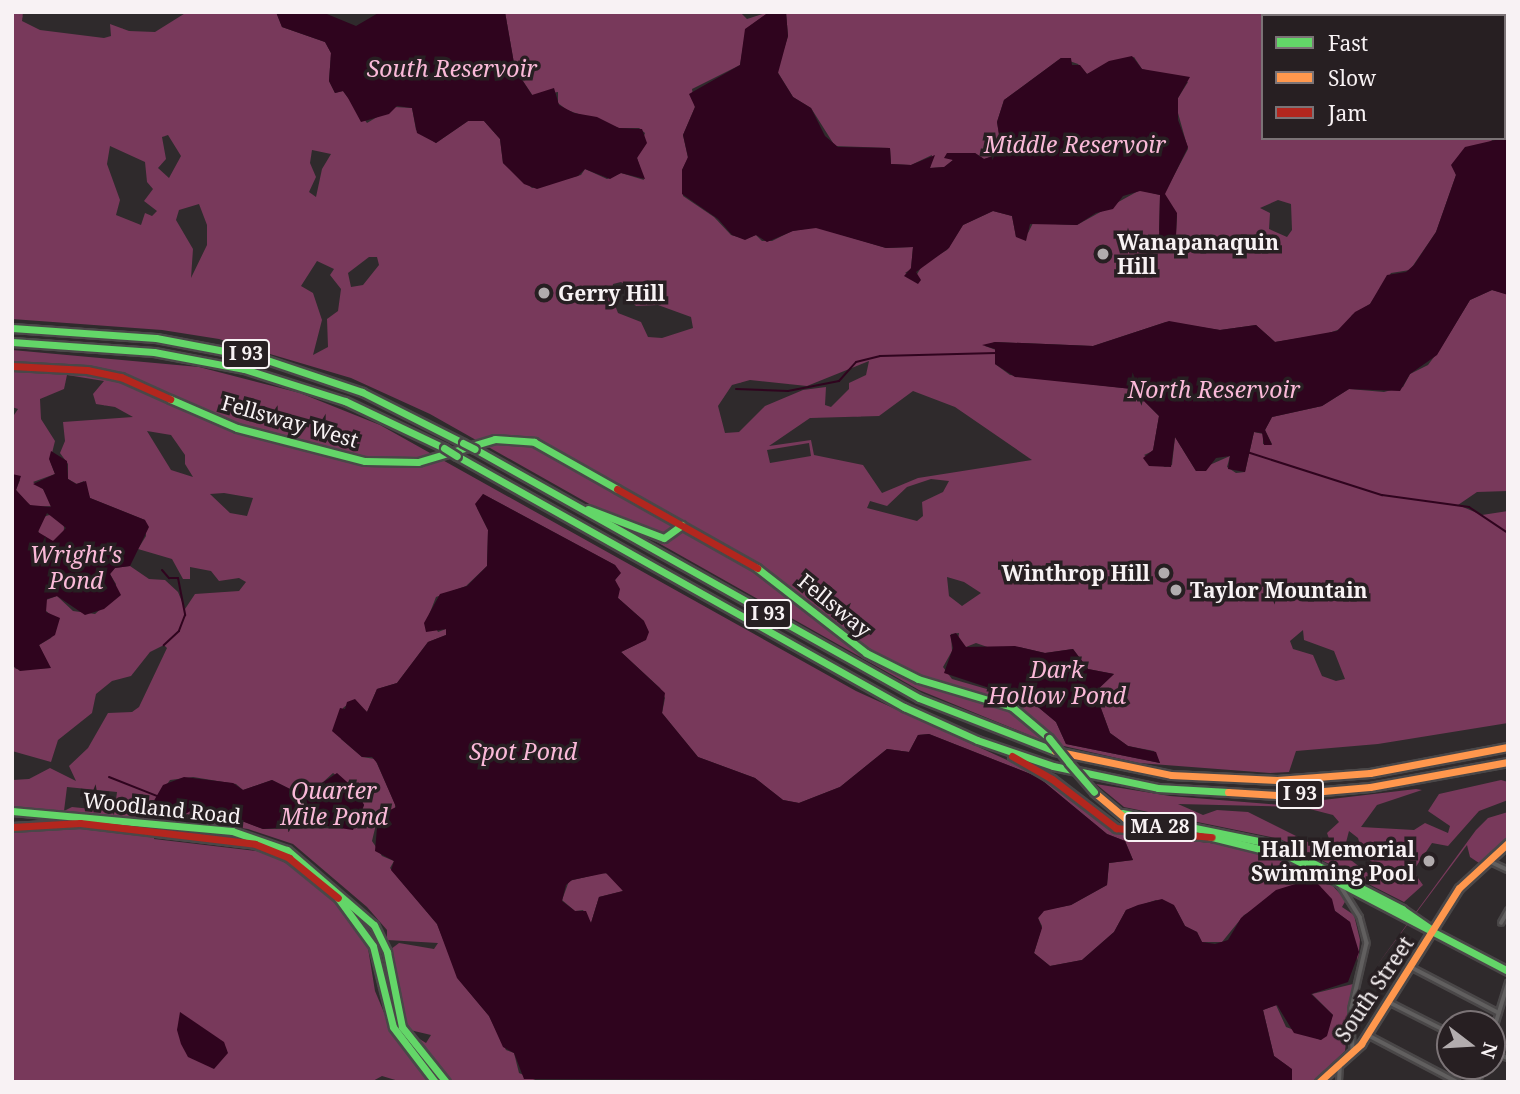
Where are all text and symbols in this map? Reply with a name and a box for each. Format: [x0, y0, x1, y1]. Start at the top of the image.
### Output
legend [1261, 14, 1506, 140]
text: Fast [1328, 29, 1368, 57]
water label: South Reservoir [367, 54, 537, 82]
text: Slow [1328, 64, 1376, 92]
text: Jam [1328, 99, 1367, 127]
water label: Middle Reservoir [984, 130, 1166, 158]
place label: Wanapanaquin Hill [1117, 229, 1279, 279]
marker: Wanapanaquin Hill [1095, 246, 1111, 262]
place label: Gerry Hill [558, 280, 665, 306]
marker: Gerry Hill [536, 285, 552, 301]
road number: I 93 [222, 338, 270, 370]
water label: North Reservoir [1128, 375, 1300, 403]
street label: Fellsway West [219, 389, 361, 453]
water label: Wright's Pond [30, 540, 122, 594]
place label: Winthrop Hill [1001, 560, 1150, 586]
marker: Winthrop Hill [1156, 565, 1172, 581]
street label: Fellsway [793, 568, 877, 642]
place label: Taylor Mountain [1190, 577, 1368, 603]
marker: Taylor Mountain [1168, 582, 1184, 598]
road number: I 93 [744, 598, 792, 629]
water label: Dark Hollow Pond [988, 655, 1126, 709]
water label: Spot Pond [469, 737, 577, 765]
water label: Quarter Mile Pond [280, 776, 388, 830]
road number: I 93 [1276, 778, 1324, 810]
street label: Woodland Road [82, 787, 242, 829]
road number: MA 28 [1123, 812, 1197, 842]
place label: Hall Memorial Swimming Pool [1251, 836, 1415, 886]
marker: Hall Memorial Swimming Pool [1421, 853, 1437, 869]
street label: South Street [1330, 932, 1418, 1046]
north arrow [1436, 1010, 1506, 1080]
text: N [1475, 1040, 1504, 1062]

